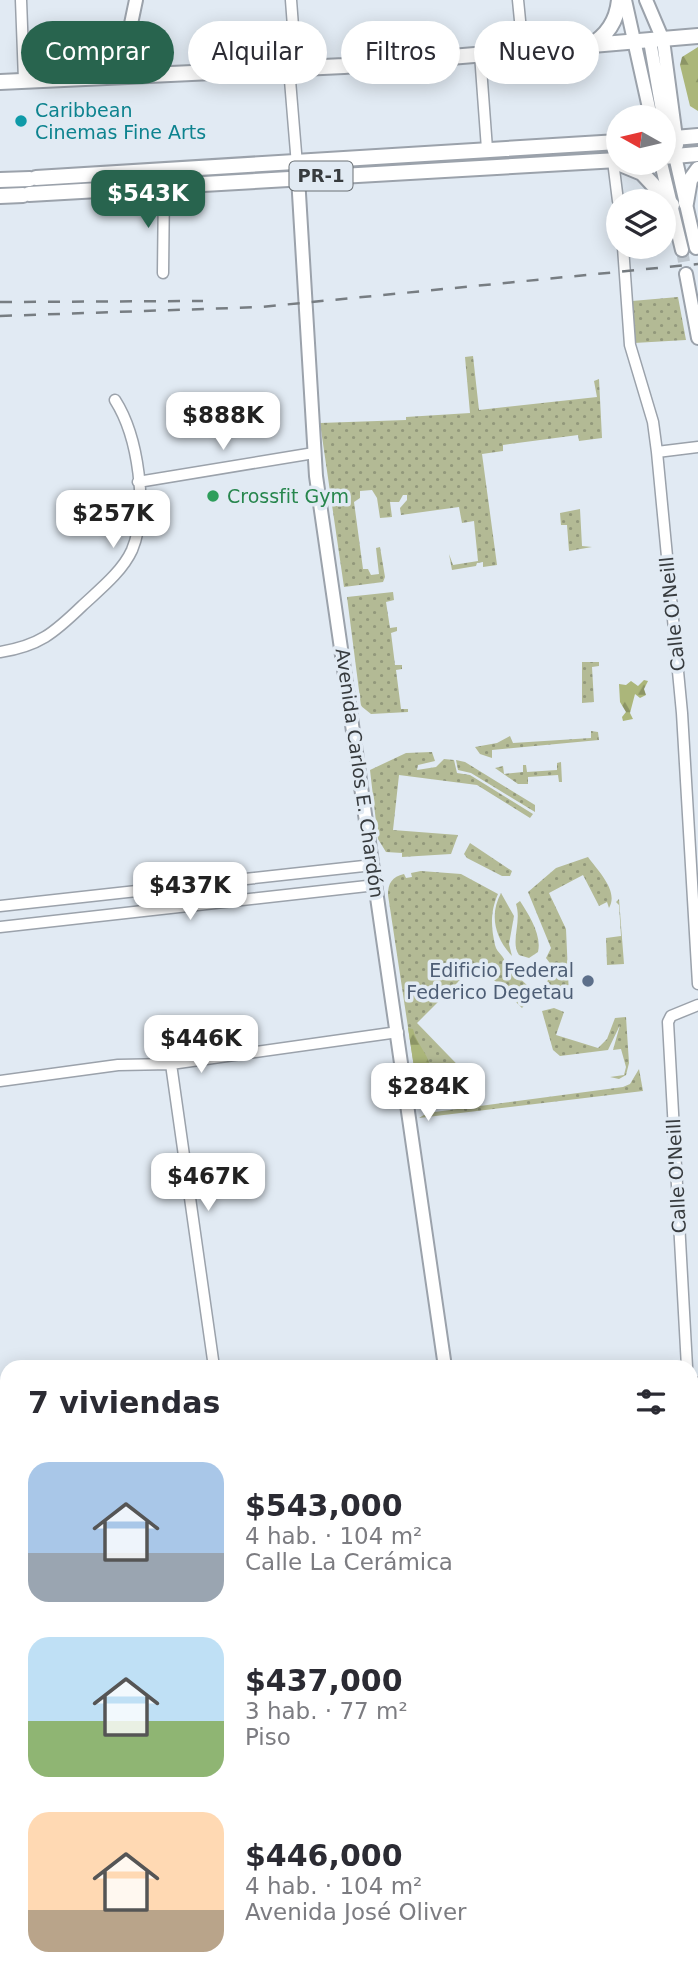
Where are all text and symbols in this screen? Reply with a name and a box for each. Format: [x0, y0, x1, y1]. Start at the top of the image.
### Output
chip: Comprar [21, 21, 174, 84]
chip: Alquilar [188, 21, 327, 84]
chip: Filtros [341, 21, 460, 84]
chip: Nuevo [474, 21, 599, 84]
place label: Caribbean Cinemas Fine Arts [35, 99, 206, 143]
north arrow [606, 105, 676, 175]
map controls [606, 105, 676, 259]
marker: Caribbean Cinemas Fine Arts [13, 113, 29, 129]
road number: PR-1 [290, 162, 352, 190]
pin: $543K [99, 170, 197, 230]
text: $543K [107, 180, 189, 206]
button: layers [606, 189, 676, 259]
pin: $888K [174, 392, 272, 452]
text: $888K [182, 402, 264, 428]
place label: Crossfit Gym [227, 485, 349, 507]
marker: Crossfit Gym [205, 488, 221, 504]
pin: $257K [64, 490, 162, 550]
text: $257K [72, 500, 154, 526]
street label: Calle O'Neill [655, 556, 689, 672]
street label: Avenida Carlos E. Chardón [332, 647, 388, 899]
pin: $437K [141, 862, 239, 922]
text: $437K [149, 872, 231, 898]
place label: Edificio Federal Federico Degetau [406, 959, 574, 1003]
marker: Edificio Federal Federico Degetau [580, 973, 596, 989]
pin: $446K [152, 1016, 250, 1075]
text: $446K [160, 1025, 242, 1051]
pin: $284K [379, 1064, 477, 1123]
text: $284K [387, 1073, 469, 1099]
street label: Calle O'Neill [662, 1118, 690, 1234]
pin: $467K [159, 1154, 257, 1213]
text: $467K [167, 1163, 249, 1189]
icon: filters [632, 1383, 670, 1421]
text: 7 viviendas [28, 1385, 220, 1420]
text: $543,000 [245, 1488, 403, 1523]
icon: home [84, 1490, 168, 1574]
text: 4 hab. · 104 m² [245, 1523, 422, 1549]
text: Calle La Cerámica [245, 1549, 453, 1575]
text: $437,000 [245, 1663, 403, 1698]
icon: home [84, 1665, 168, 1749]
text: 3 hab. · 77 m² [245, 1698, 408, 1724]
text: Piso [245, 1724, 291, 1750]
text: $446,000 [245, 1838, 403, 1873]
icon: home [84, 1840, 168, 1924]
text: 4 hab. · 104 m² [245, 1873, 422, 1899]
text: Avenida José Oliver [245, 1899, 467, 1925]

